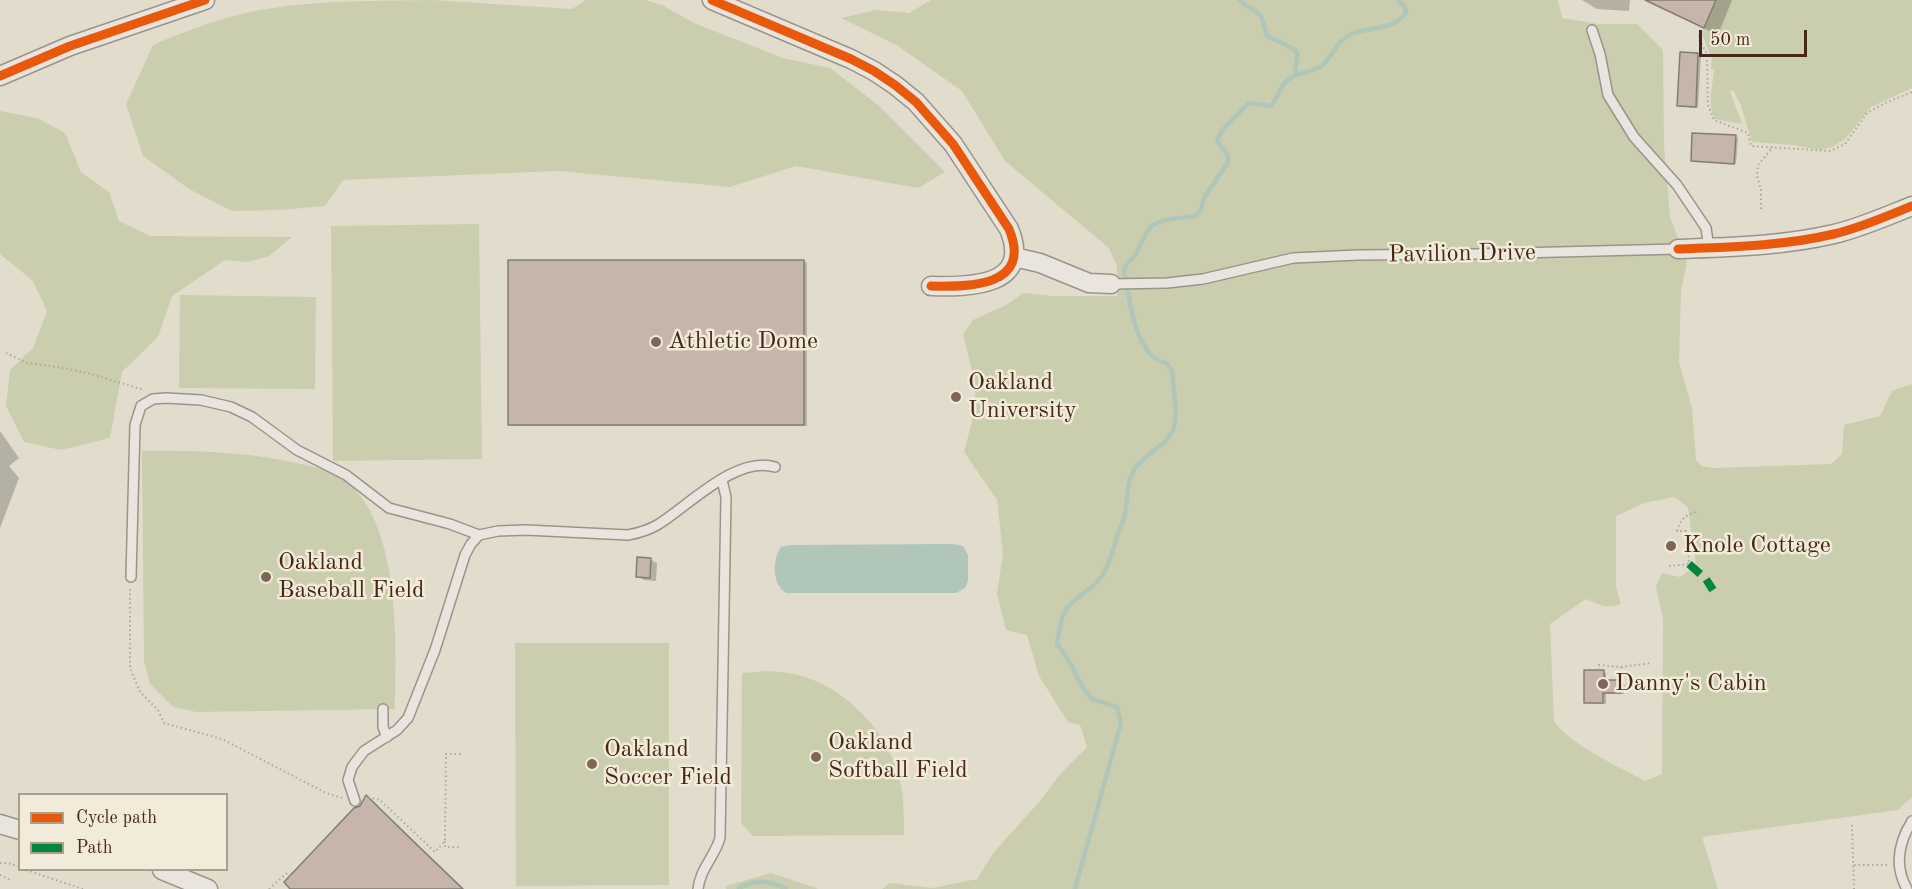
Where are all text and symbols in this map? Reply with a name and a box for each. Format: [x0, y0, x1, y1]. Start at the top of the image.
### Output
scale bar [1702, 18, 1810, 56]
text: 50 m [1710, 31, 1750, 49]
street label: Pavilion Drive [1388, 238, 1536, 270]
place label: Athletic Dome [668, 328, 818, 356]
marker: Athletic Dome [649, 335, 663, 349]
place label: Oakland University [968, 369, 1077, 425]
marker: Oakland University [949, 390, 963, 404]
place label: Knole Cottage [1683, 532, 1831, 560]
marker: Knole Cottage [1664, 539, 1678, 553]
place label: Oakland Baseball Field [278, 549, 424, 605]
marker: Oakland Baseball Field [259, 570, 273, 584]
place label: Danny's Cabin [1615, 670, 1767, 698]
marker: Danny's Cabin [1596, 677, 1610, 691]
place label: Oakland Softball Field [828, 729, 968, 785]
place label: Oakland Soccer Field [604, 736, 732, 792]
marker: Oakland Softball Field [809, 750, 823, 764]
marker: Oakland Soccer Field [585, 757, 599, 771]
legend [18, 793, 228, 871]
text: Cycle path [76, 809, 157, 827]
text: Path [76, 839, 112, 857]

